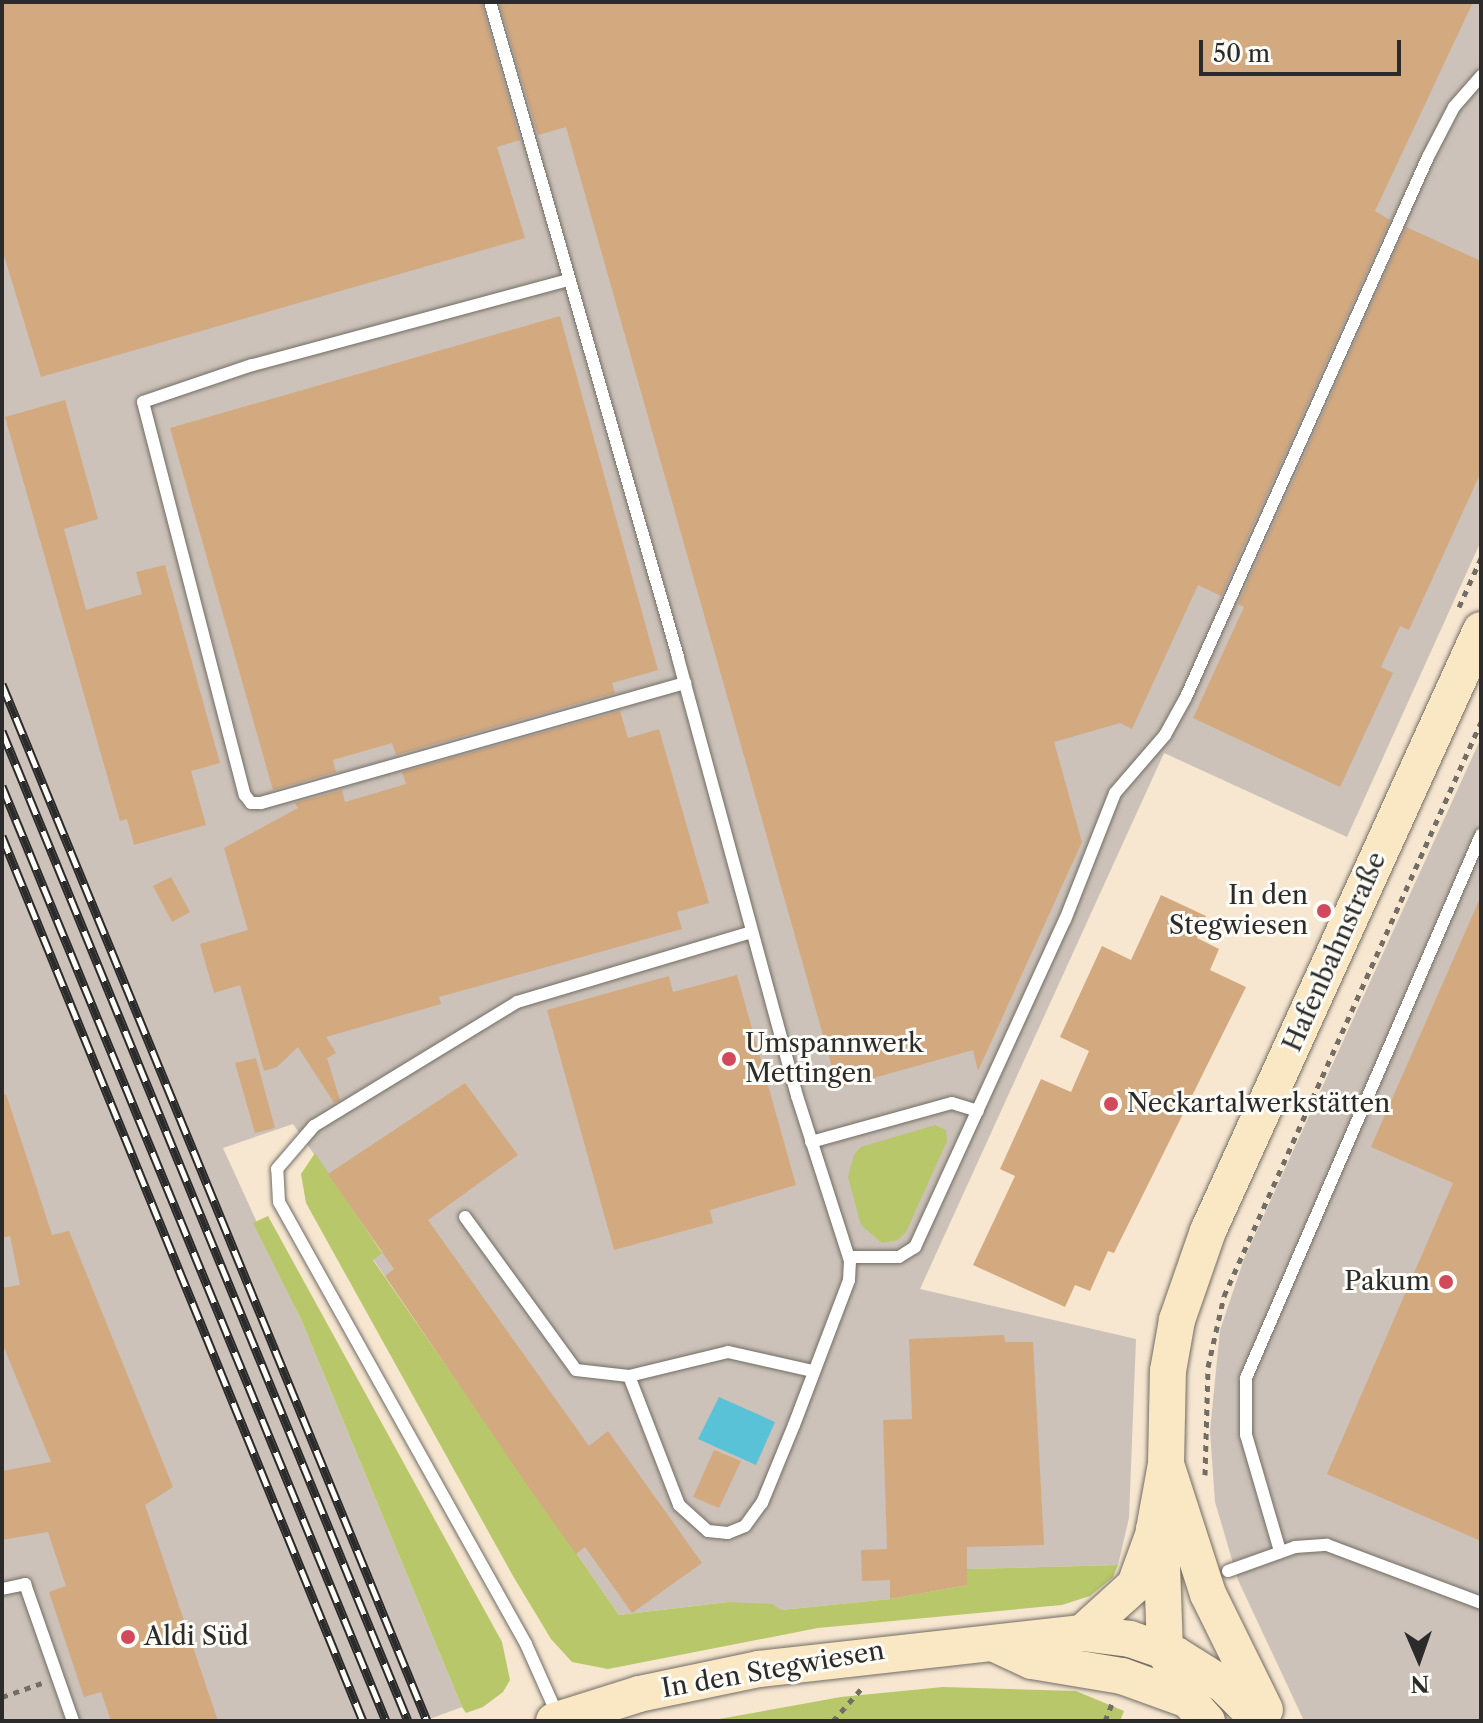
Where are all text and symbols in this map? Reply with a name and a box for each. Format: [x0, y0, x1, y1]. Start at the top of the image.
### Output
scale bar [1203, 24, 1405, 74]
text: 50 m [1213, 39, 1270, 68]
street label: Hafenbahnstraße [1277, 847, 1393, 1057]
place label: In den Stegwiesen [1169, 880, 1308, 942]
marker: In den Stegwiesen [1315, 902, 1333, 920]
place label: Umspannwerk Mettingen [745, 1028, 923, 1090]
marker: Umspannwerk Mettingen [720, 1050, 738, 1068]
place label: Neckartalwerkstätten [1127, 1088, 1390, 1120]
marker: Neckartalwerkstätten [1102, 1095, 1120, 1113]
place label: Pakum [1344, 1266, 1430, 1298]
marker: Pakum [1437, 1273, 1455, 1291]
north arrow [1379, 1619, 1459, 1699]
place label: Aldi Süd [144, 1621, 249, 1653]
marker: Aldi Süd [119, 1628, 137, 1646]
street label: In den Stegwiesen [659, 1635, 887, 1705]
text: N [1410, 1670, 1430, 1697]

